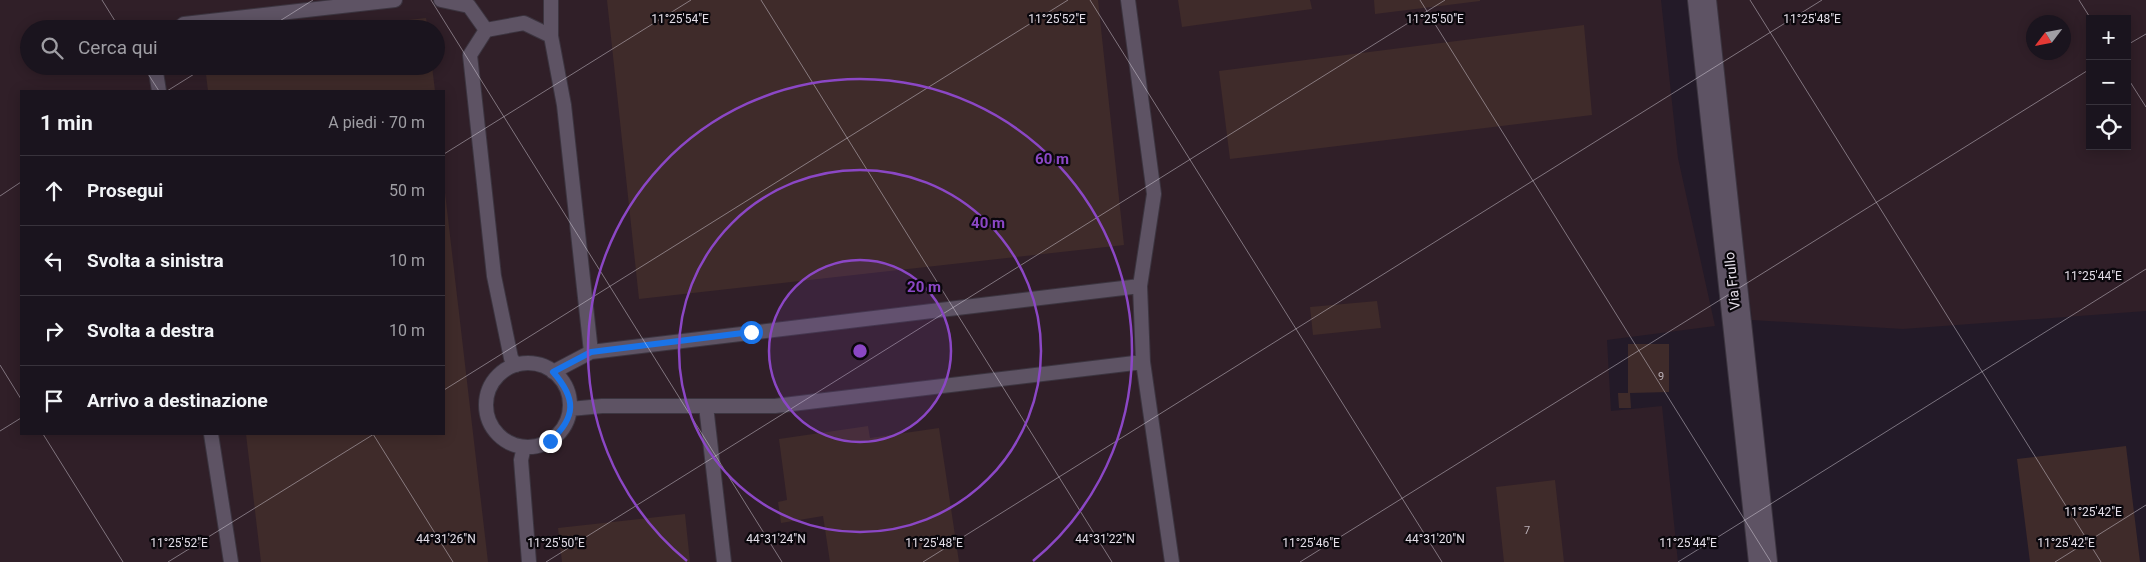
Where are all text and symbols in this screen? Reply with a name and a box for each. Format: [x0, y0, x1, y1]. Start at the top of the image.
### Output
text: 11°25'54"E [651, 12, 709, 26]
text: 11°25'52"E [1028, 12, 1086, 26]
text: 11°25'50"E [1406, 12, 1464, 26]
text: 11°25'48"E [1783, 12, 1841, 26]
north arrow [2026, 15, 2071, 60]
map controls [2086, 15, 2131, 150]
button: + [2086, 15, 2131, 60]
search box [20, 20, 445, 75]
icon: search [38, 34, 66, 62]
text: Cerca qui [78, 36, 158, 59]
button: − [2086, 60, 2131, 105]
button: locate [2086, 105, 2131, 150]
text: 1 min [40, 111, 93, 135]
text: A piedi · 70 m [328, 113, 425, 132]
text: 60 m [1035, 150, 1069, 168]
icon: ahead [40, 177, 68, 205]
text: Prosegui [87, 179, 163, 202]
text: 50 m [389, 181, 425, 200]
text: 40 m [971, 214, 1005, 232]
icon: left [40, 247, 68, 275]
text: Svolta a sinistra [87, 249, 224, 272]
text: 10 m [389, 251, 425, 270]
street label: Via Frullo [1721, 251, 1743, 311]
text: 11°25'44"E [2064, 269, 2122, 283]
text: 20 m [907, 278, 941, 296]
icon: right [40, 317, 68, 345]
text: Svolta a destra [87, 319, 214, 342]
text: 10 m [389, 321, 425, 340]
route start [740, 321, 763, 344]
centre of rings [851, 342, 869, 360]
house number: 9 [1658, 370, 1664, 383]
icon: arrive [40, 387, 68, 415]
text: Arrivo a destinazione [87, 389, 268, 412]
route end [539, 430, 562, 453]
text: 11°25'42"E [2064, 505, 2122, 519]
house number: 7 [1524, 524, 1530, 537]
text: 44°31'26"N [416, 532, 476, 546]
text: 44°31'24"N [746, 532, 806, 546]
text: 44°31'22"N [1075, 532, 1135, 546]
text: 44°31'20"N [1405, 532, 1465, 546]
text: 11°25'52"E [150, 536, 208, 550]
text: 11°25'50"E [527, 536, 585, 550]
text: 11°25'48"E [905, 536, 963, 550]
text: 11°25'46"E [1282, 536, 1340, 550]
text: 11°25'44"E [1659, 536, 1717, 550]
text: 11°25'42"E [2037, 536, 2095, 550]

